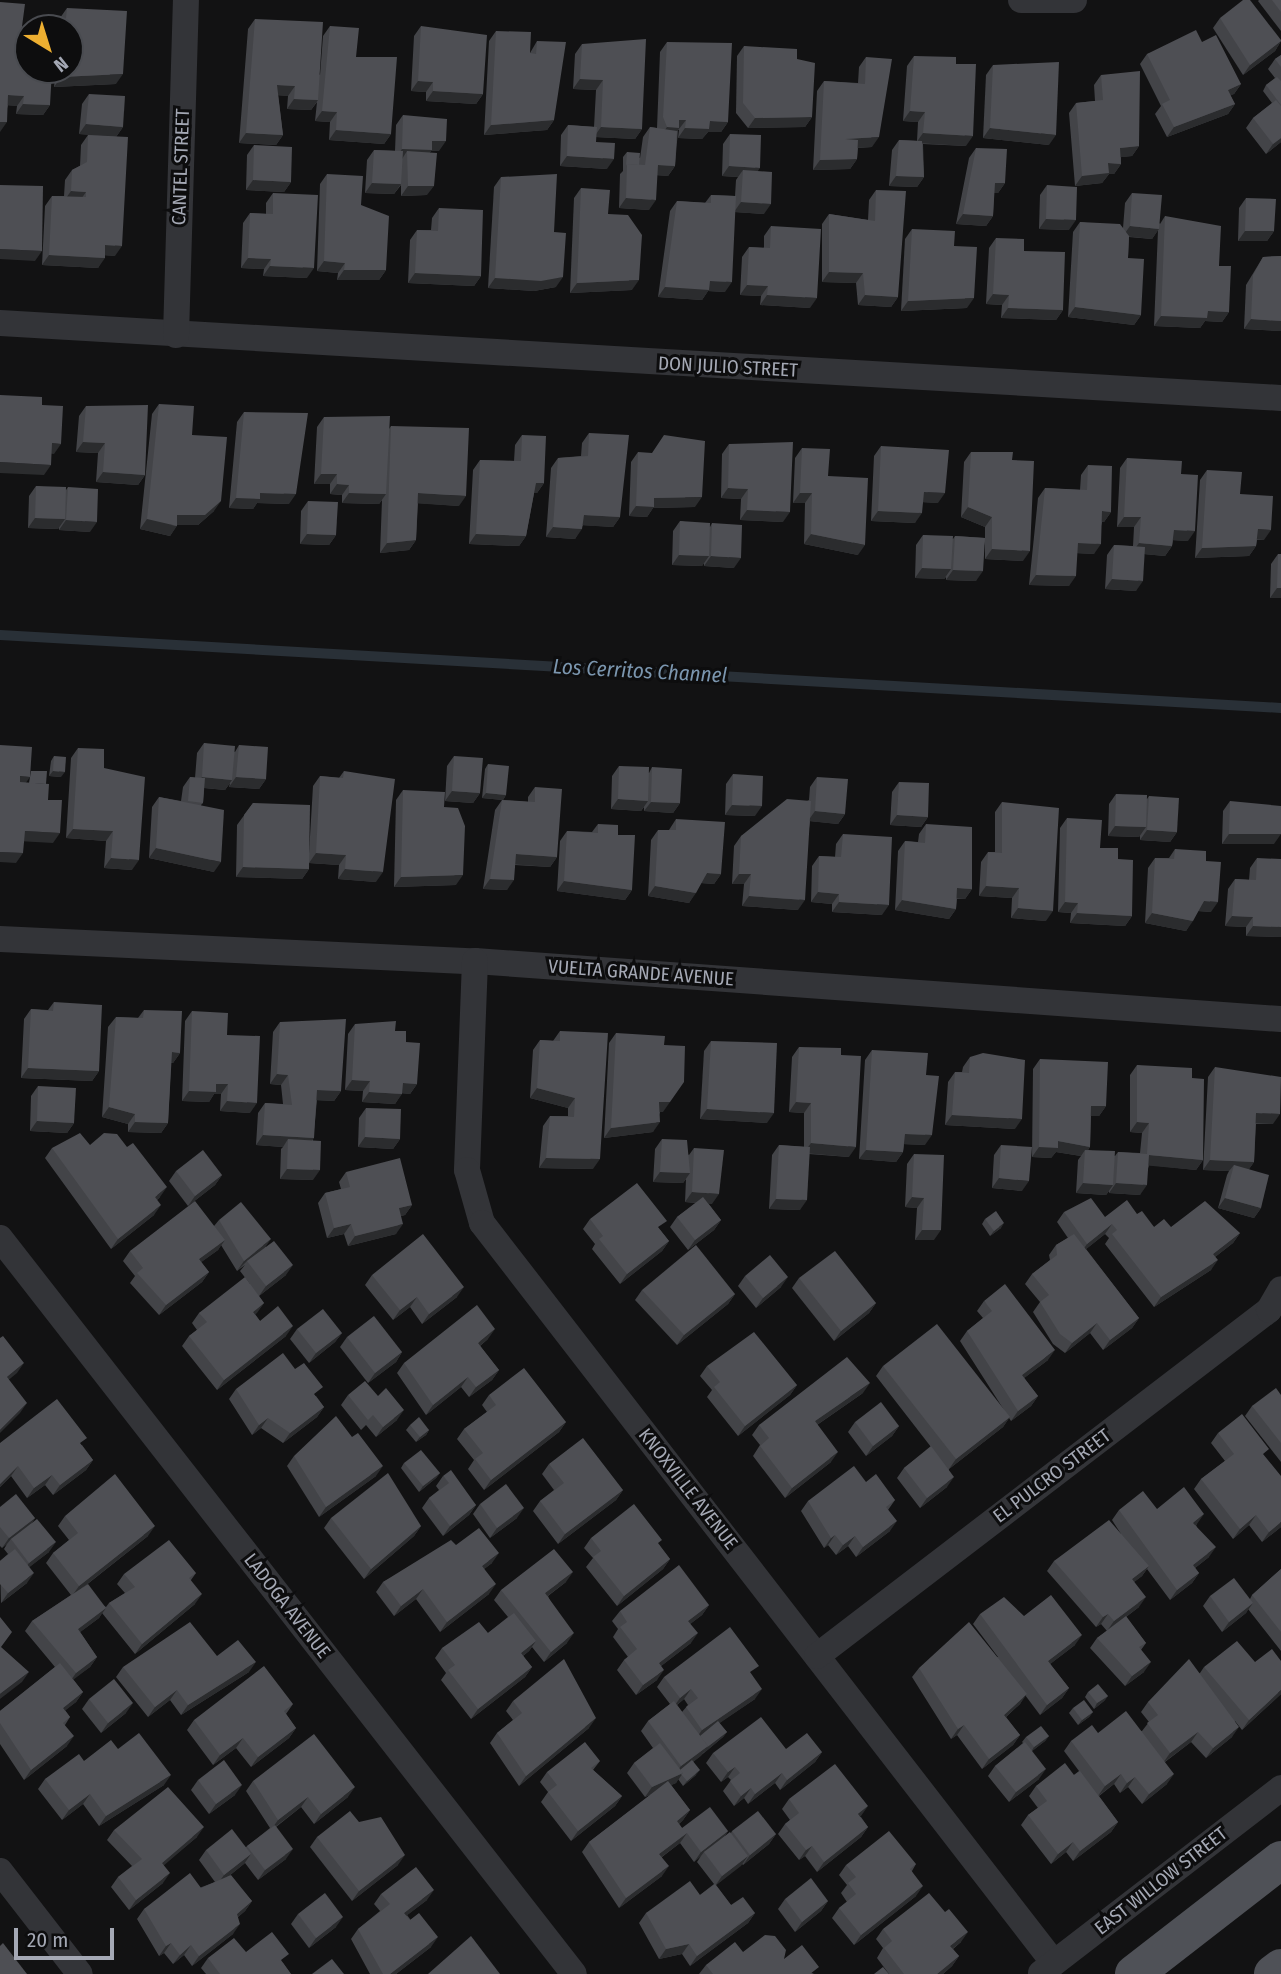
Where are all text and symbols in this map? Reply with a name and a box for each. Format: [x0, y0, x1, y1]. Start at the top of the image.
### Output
north arrow [14, 14, 84, 84]
text: N [49, 52, 73, 77]
street label: CANTEL STREET [168, 108, 194, 226]
street label: DON JULIO STREET [658, 352, 798, 382]
water label: Los Cerritos Channel [552, 654, 728, 688]
street label: VUELTA GRANDE AVENUE [547, 955, 735, 991]
street label: KNOXVILLE AVENUE [634, 1424, 742, 1554]
street label: EL PULCRO STREET [989, 1424, 1115, 1528]
street label: LADOGA AVENUE [239, 1549, 335, 1663]
street label: EAST WILLOW STREET [1090, 1822, 1232, 1940]
scale bar [18, 1914, 117, 1958]
text: 20 m [27, 1927, 68, 1953]

